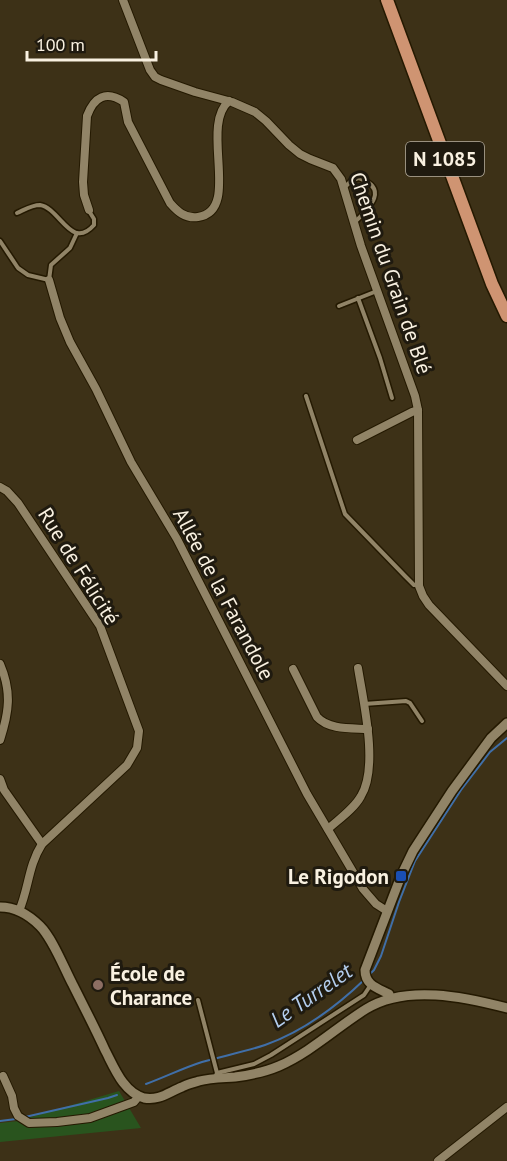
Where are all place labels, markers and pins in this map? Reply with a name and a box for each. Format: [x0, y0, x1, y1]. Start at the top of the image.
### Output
place label: Le Rigodon [288, 863, 389, 890]
marker: Le Rigodon [394, 869, 408, 883]
place label: École de Charance [110, 960, 192, 1011]
marker: École de Charance [91, 978, 105, 992]

